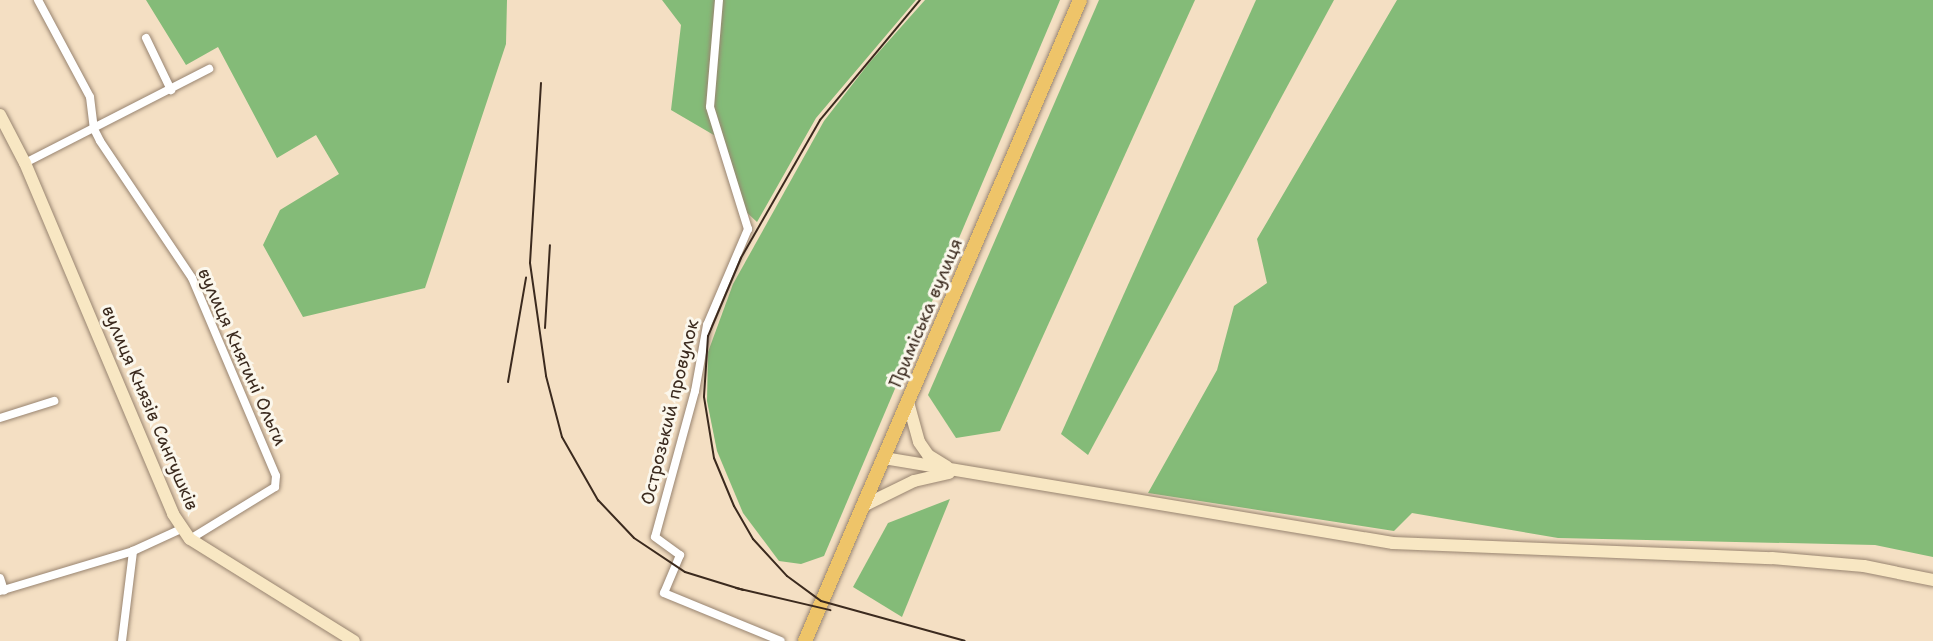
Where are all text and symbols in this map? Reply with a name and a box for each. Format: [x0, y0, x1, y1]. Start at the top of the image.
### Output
street label: Приміська вулиця [885, 235, 967, 391]
street label: вулиця Княгині Ольги [193, 265, 291, 449]
street label: вулиця Князів Сангушків [97, 302, 203, 514]
street label: Острозький провулок [637, 317, 703, 507]

